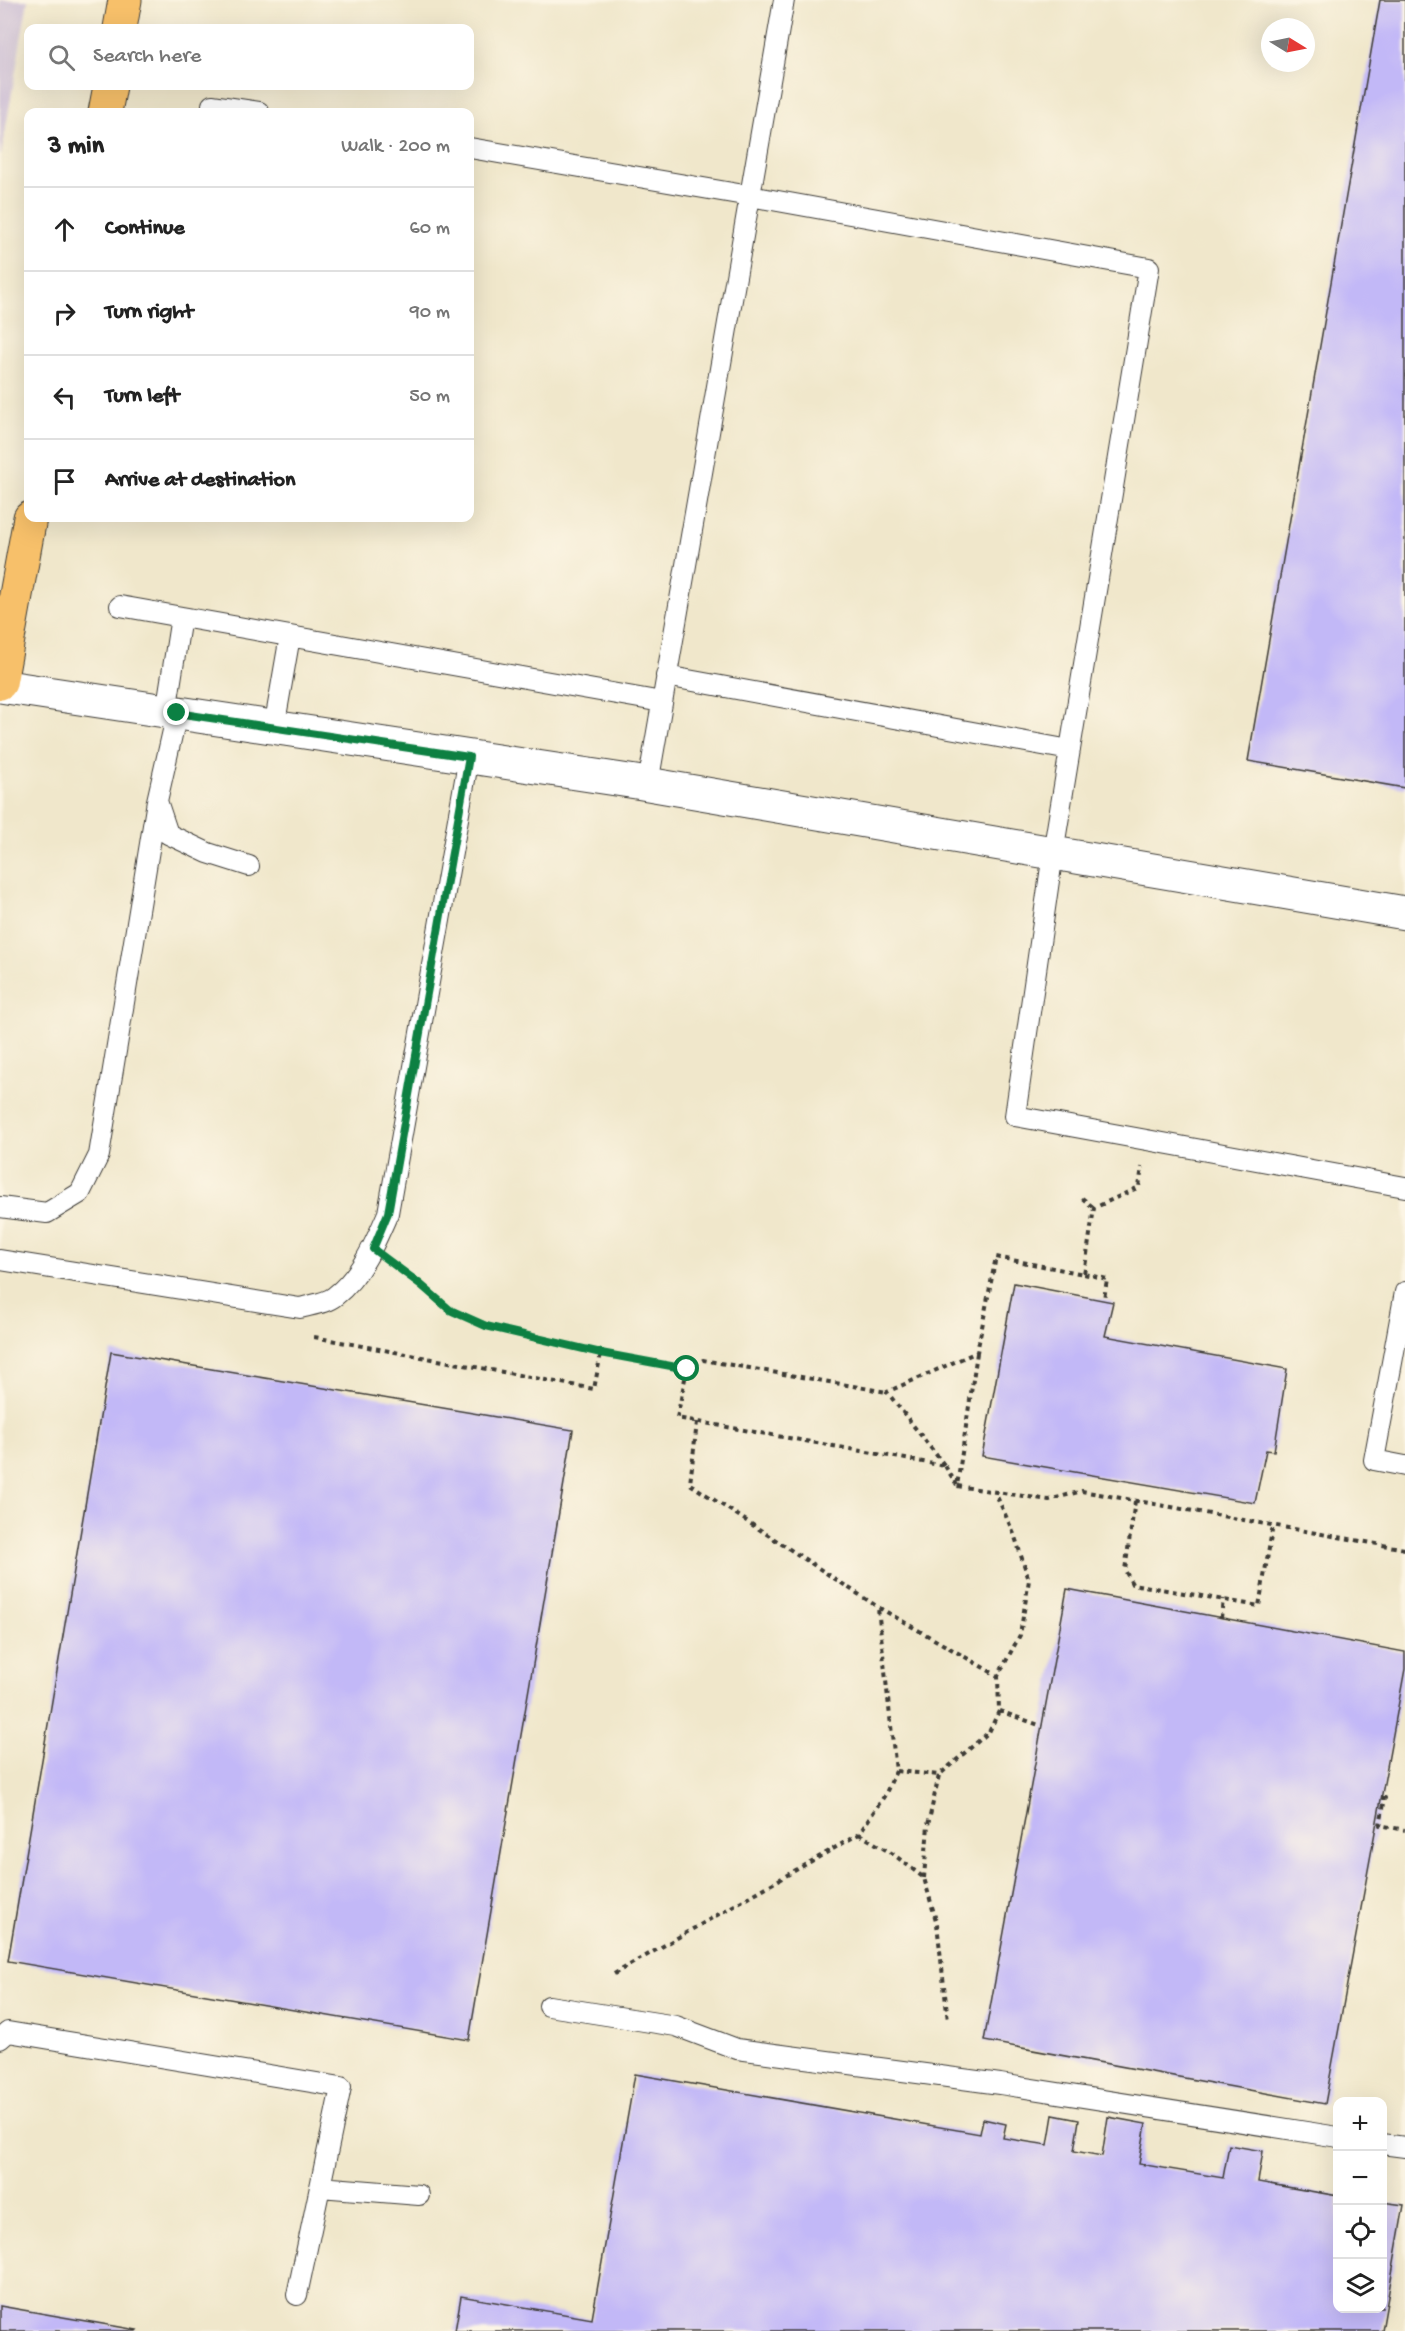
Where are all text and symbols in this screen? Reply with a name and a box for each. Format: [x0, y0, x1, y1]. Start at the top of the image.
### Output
north arrow [1261, 18, 1315, 72]
search box [24, 24, 474, 90]
icon: search [45, 41, 78, 74]
text: Search here [93, 44, 201, 70]
text: 3 min [48, 132, 104, 163]
text: Walk · 200 m [341, 136, 450, 159]
icon: ahead [48, 213, 81, 246]
text: Continue [105, 216, 185, 242]
text: 60 m [410, 218, 450, 241]
icon: right [48, 297, 81, 330]
text: Turn right [105, 300, 193, 326]
text: 90 m [410, 302, 450, 325]
icon: left [48, 381, 81, 414]
text: Turn left [105, 384, 179, 410]
text: 50 m [409, 386, 450, 409]
icon: arrive [48, 465, 81, 498]
text: Arrive at destination [105, 468, 295, 494]
route end [163, 699, 189, 725]
route start [673, 1355, 699, 1381]
map controls [1333, 2097, 1387, 2313]
button: + [1333, 2097, 1387, 2151]
button: − [1333, 2151, 1387, 2205]
button: locate [1333, 2205, 1387, 2259]
button: layers [1333, 2259, 1387, 2313]

